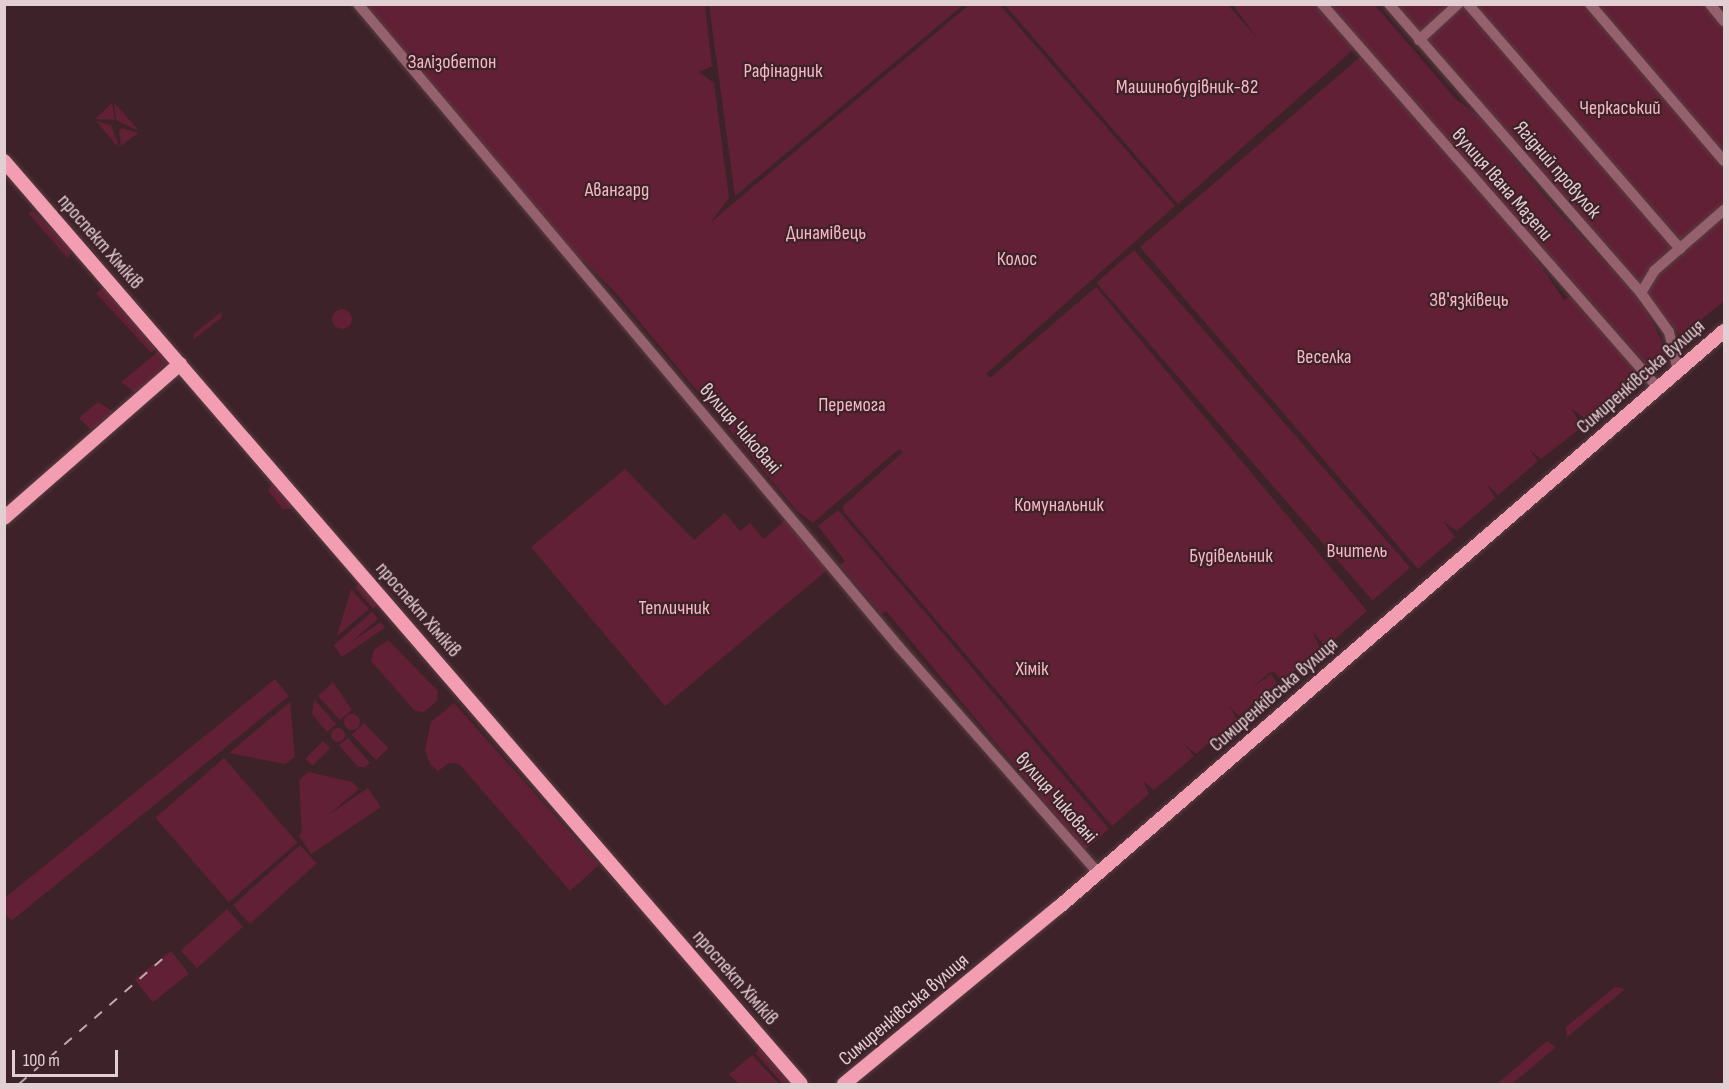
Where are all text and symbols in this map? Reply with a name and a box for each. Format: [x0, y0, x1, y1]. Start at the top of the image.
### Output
park label: Залізобетон [408, 50, 496, 74]
park label: Рафінадник [743, 59, 823, 83]
park label: Машинобудівник-82 [1116, 75, 1258, 99]
park label: Черкаський [1579, 96, 1661, 120]
street label: Ягідний провулок [1508, 117, 1606, 223]
street label: вулиця Івана Мазепи [1446, 124, 1558, 246]
park label: Авангард [585, 178, 649, 202]
street label: проспект Хіміків [52, 189, 148, 295]
park label: Динамівець [786, 221, 866, 245]
park label: Колос [997, 247, 1037, 271]
park label: Зв'язківець [1429, 288, 1509, 312]
street label: Симиренківська вулиця [1572, 315, 1710, 439]
park label: Веселка [1296, 345, 1352, 369]
street label: вулиця Чиковані [694, 379, 786, 479]
park label: Перемога [818, 393, 886, 417]
park label: Комунальник [1014, 493, 1104, 517]
park label: Вчитель [1326, 539, 1388, 563]
park label: Будівельник [1189, 544, 1273, 568]
street label: проспект Хіміків [370, 557, 466, 663]
park label: Тепличник [639, 596, 709, 620]
street label: Симиренківська вулиця [1205, 633, 1343, 757]
park label: Хімік [1015, 657, 1049, 681]
street label: вулиця Чиковані [1010, 748, 1102, 848]
street label: проспект Хіміків [687, 925, 783, 1031]
street label: Симиренківська вулиця [834, 949, 974, 1071]
scale bar [15, 1038, 122, 1076]
text: 100 m [23, 1050, 60, 1071]

